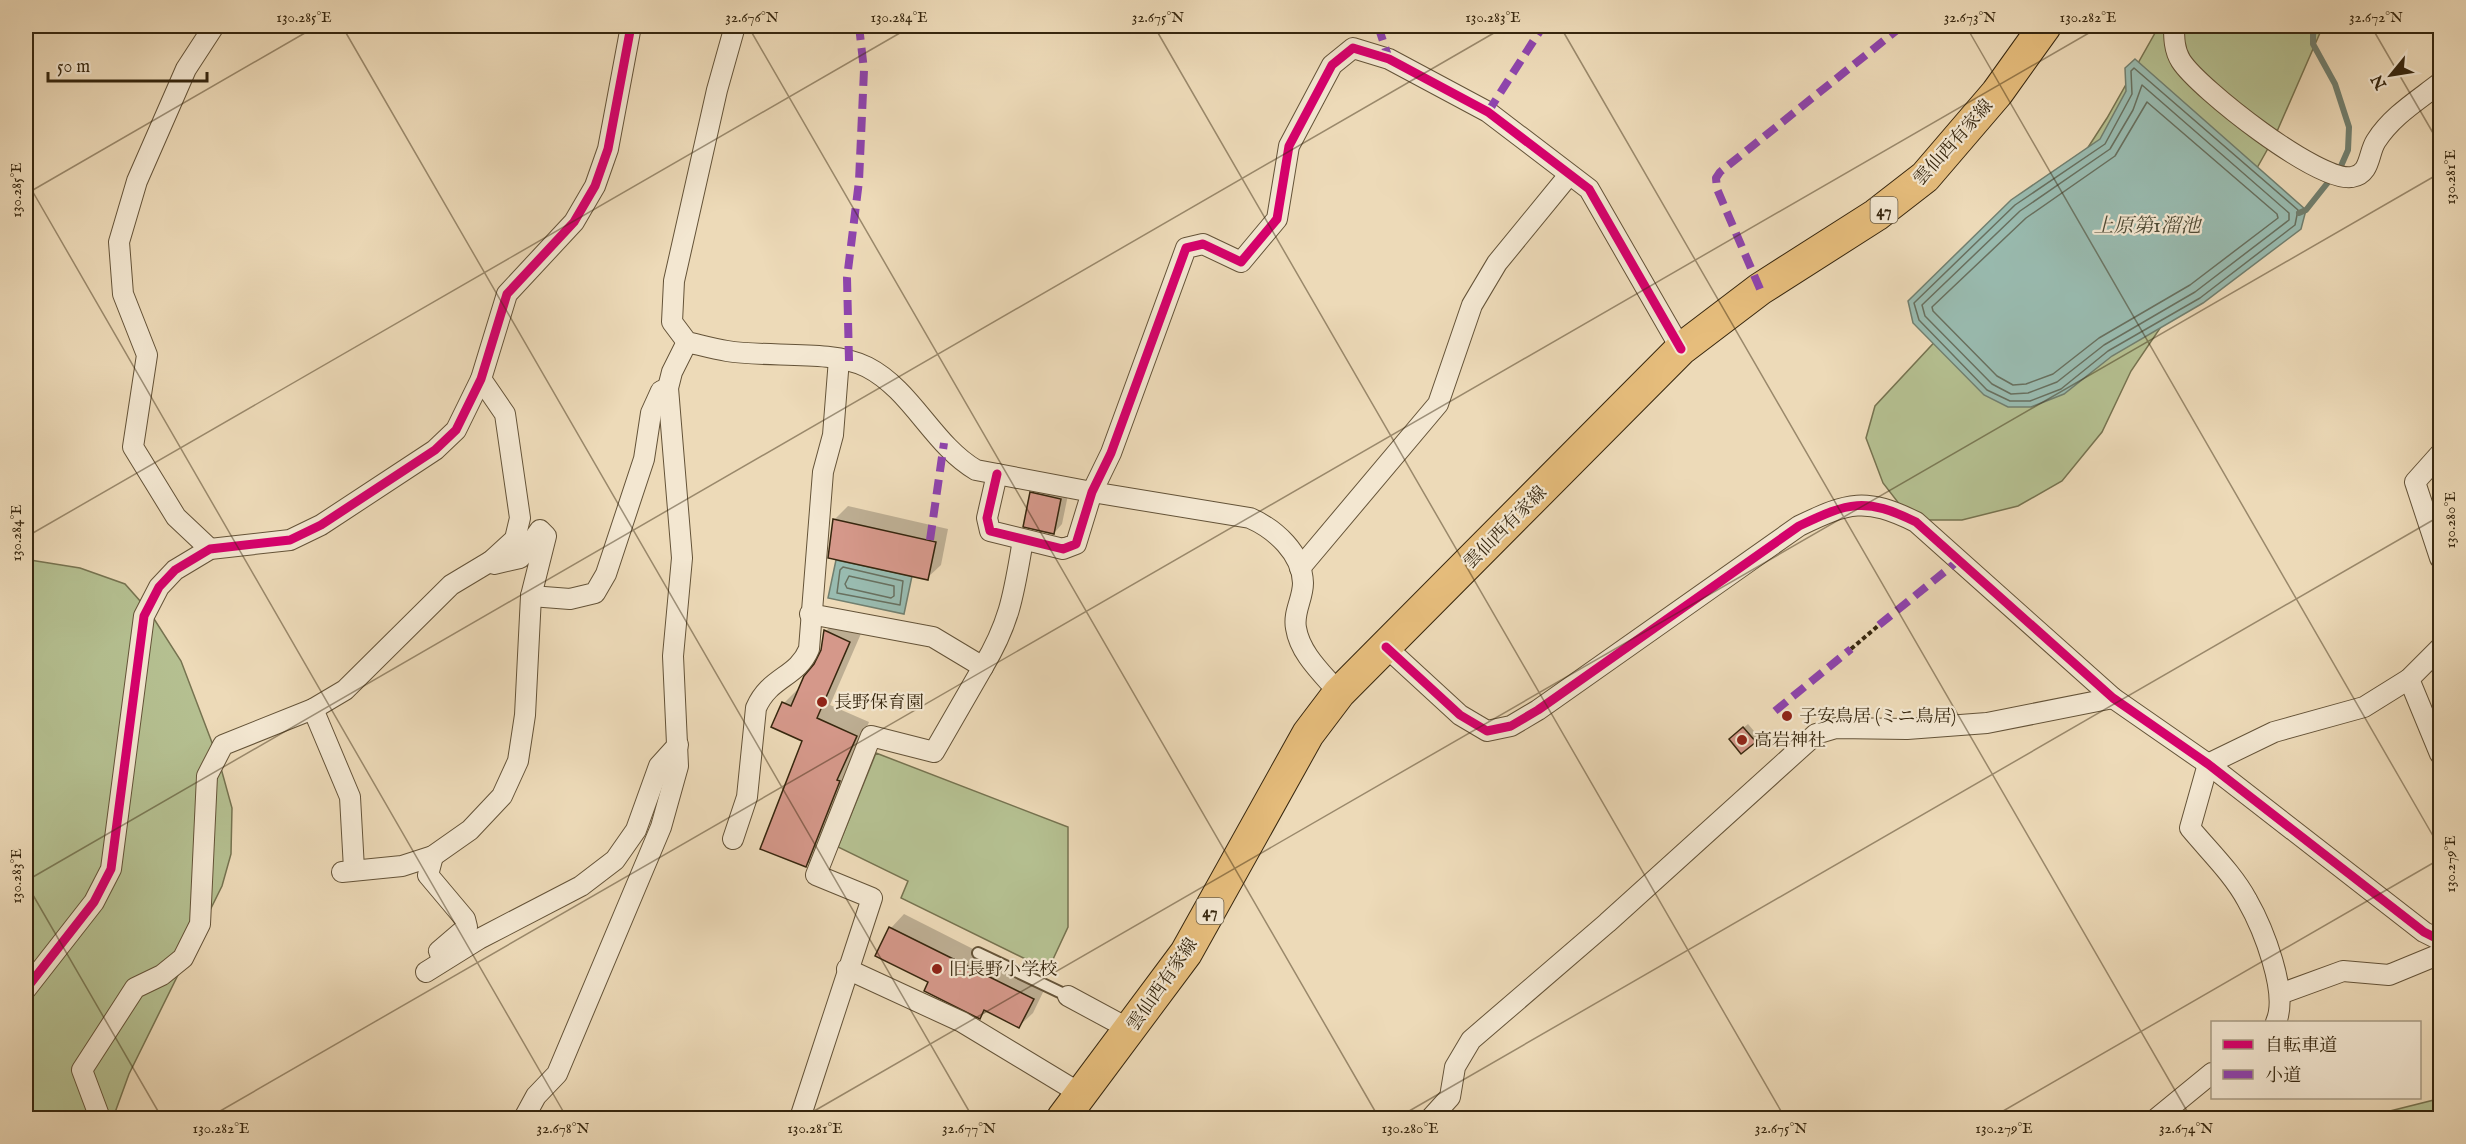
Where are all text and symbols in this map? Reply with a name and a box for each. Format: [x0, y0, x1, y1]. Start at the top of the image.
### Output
text: 130.285°E [276, 8, 332, 27]
text: 32.676°N [725, 8, 779, 27]
text: 130.284°E [870, 8, 928, 27]
text: 32.675°N [1132, 8, 1184, 27]
text: 130.283°E [1465, 8, 1521, 27]
text: 32.673°N [1944, 8, 1996, 27]
text: 130.282°E [2060, 8, 2116, 27]
text: 32.672°N [2349, 8, 2403, 27]
scale bar [48, 45, 207, 83]
north arrow [2361, 45, 2421, 105]
text: 50 m [57, 56, 90, 79]
text: N [2368, 70, 2392, 93]
street label: 雲仙西有家線 [1909, 95, 1999, 191]
text: 130.281°E [2441, 149, 2460, 205]
text: 130.285°E [7, 162, 26, 218]
road number: 47 [1870, 197, 1898, 223]
water label: 上原第1溜池 [2093, 214, 2203, 239]
street label: 雲仙西有家線 [1460, 482, 1552, 574]
text: 130.280°E [2441, 491, 2460, 549]
text: 130.284°E [7, 504, 26, 562]
place label: 長野保育園 [834, 692, 924, 715]
marker: 長野保育園 [815, 695, 829, 709]
place label: 子安鳥居 (ミニ鳥居) [1799, 706, 1956, 729]
marker: 子安鳥居 (ミニ鳥居) [1780, 709, 1794, 723]
place label: 高岩神社 [1754, 730, 1826, 753]
marker: 高岩神社 [1735, 733, 1749, 747]
text: 130.279°E [2441, 835, 2460, 893]
text: 130.283°E [7, 848, 26, 904]
road number: 47 [1196, 898, 1224, 924]
street label: 雲仙西有家線 [1123, 934, 1204, 1036]
place label: 旧長野小学校 [949, 959, 1057, 982]
marker: 旧長野小学校 [930, 962, 944, 976]
legend [2211, 1021, 2421, 1099]
text: 自転車道 [2265, 1035, 2337, 1058]
text: 小道 [2265, 1065, 2301, 1088]
text: 130.282°E [193, 1119, 249, 1138]
text: 32.678°N [537, 1119, 589, 1138]
text: 130.281°E [787, 1119, 843, 1138]
text: 32.677°N [942, 1119, 996, 1138]
text: 130.280°E [1381, 1119, 1439, 1138]
text: 32.675°N [1755, 1119, 1807, 1138]
text: 130.279°E [1975, 1119, 2033, 1138]
text: 32.674°N [2159, 1119, 2213, 1138]

